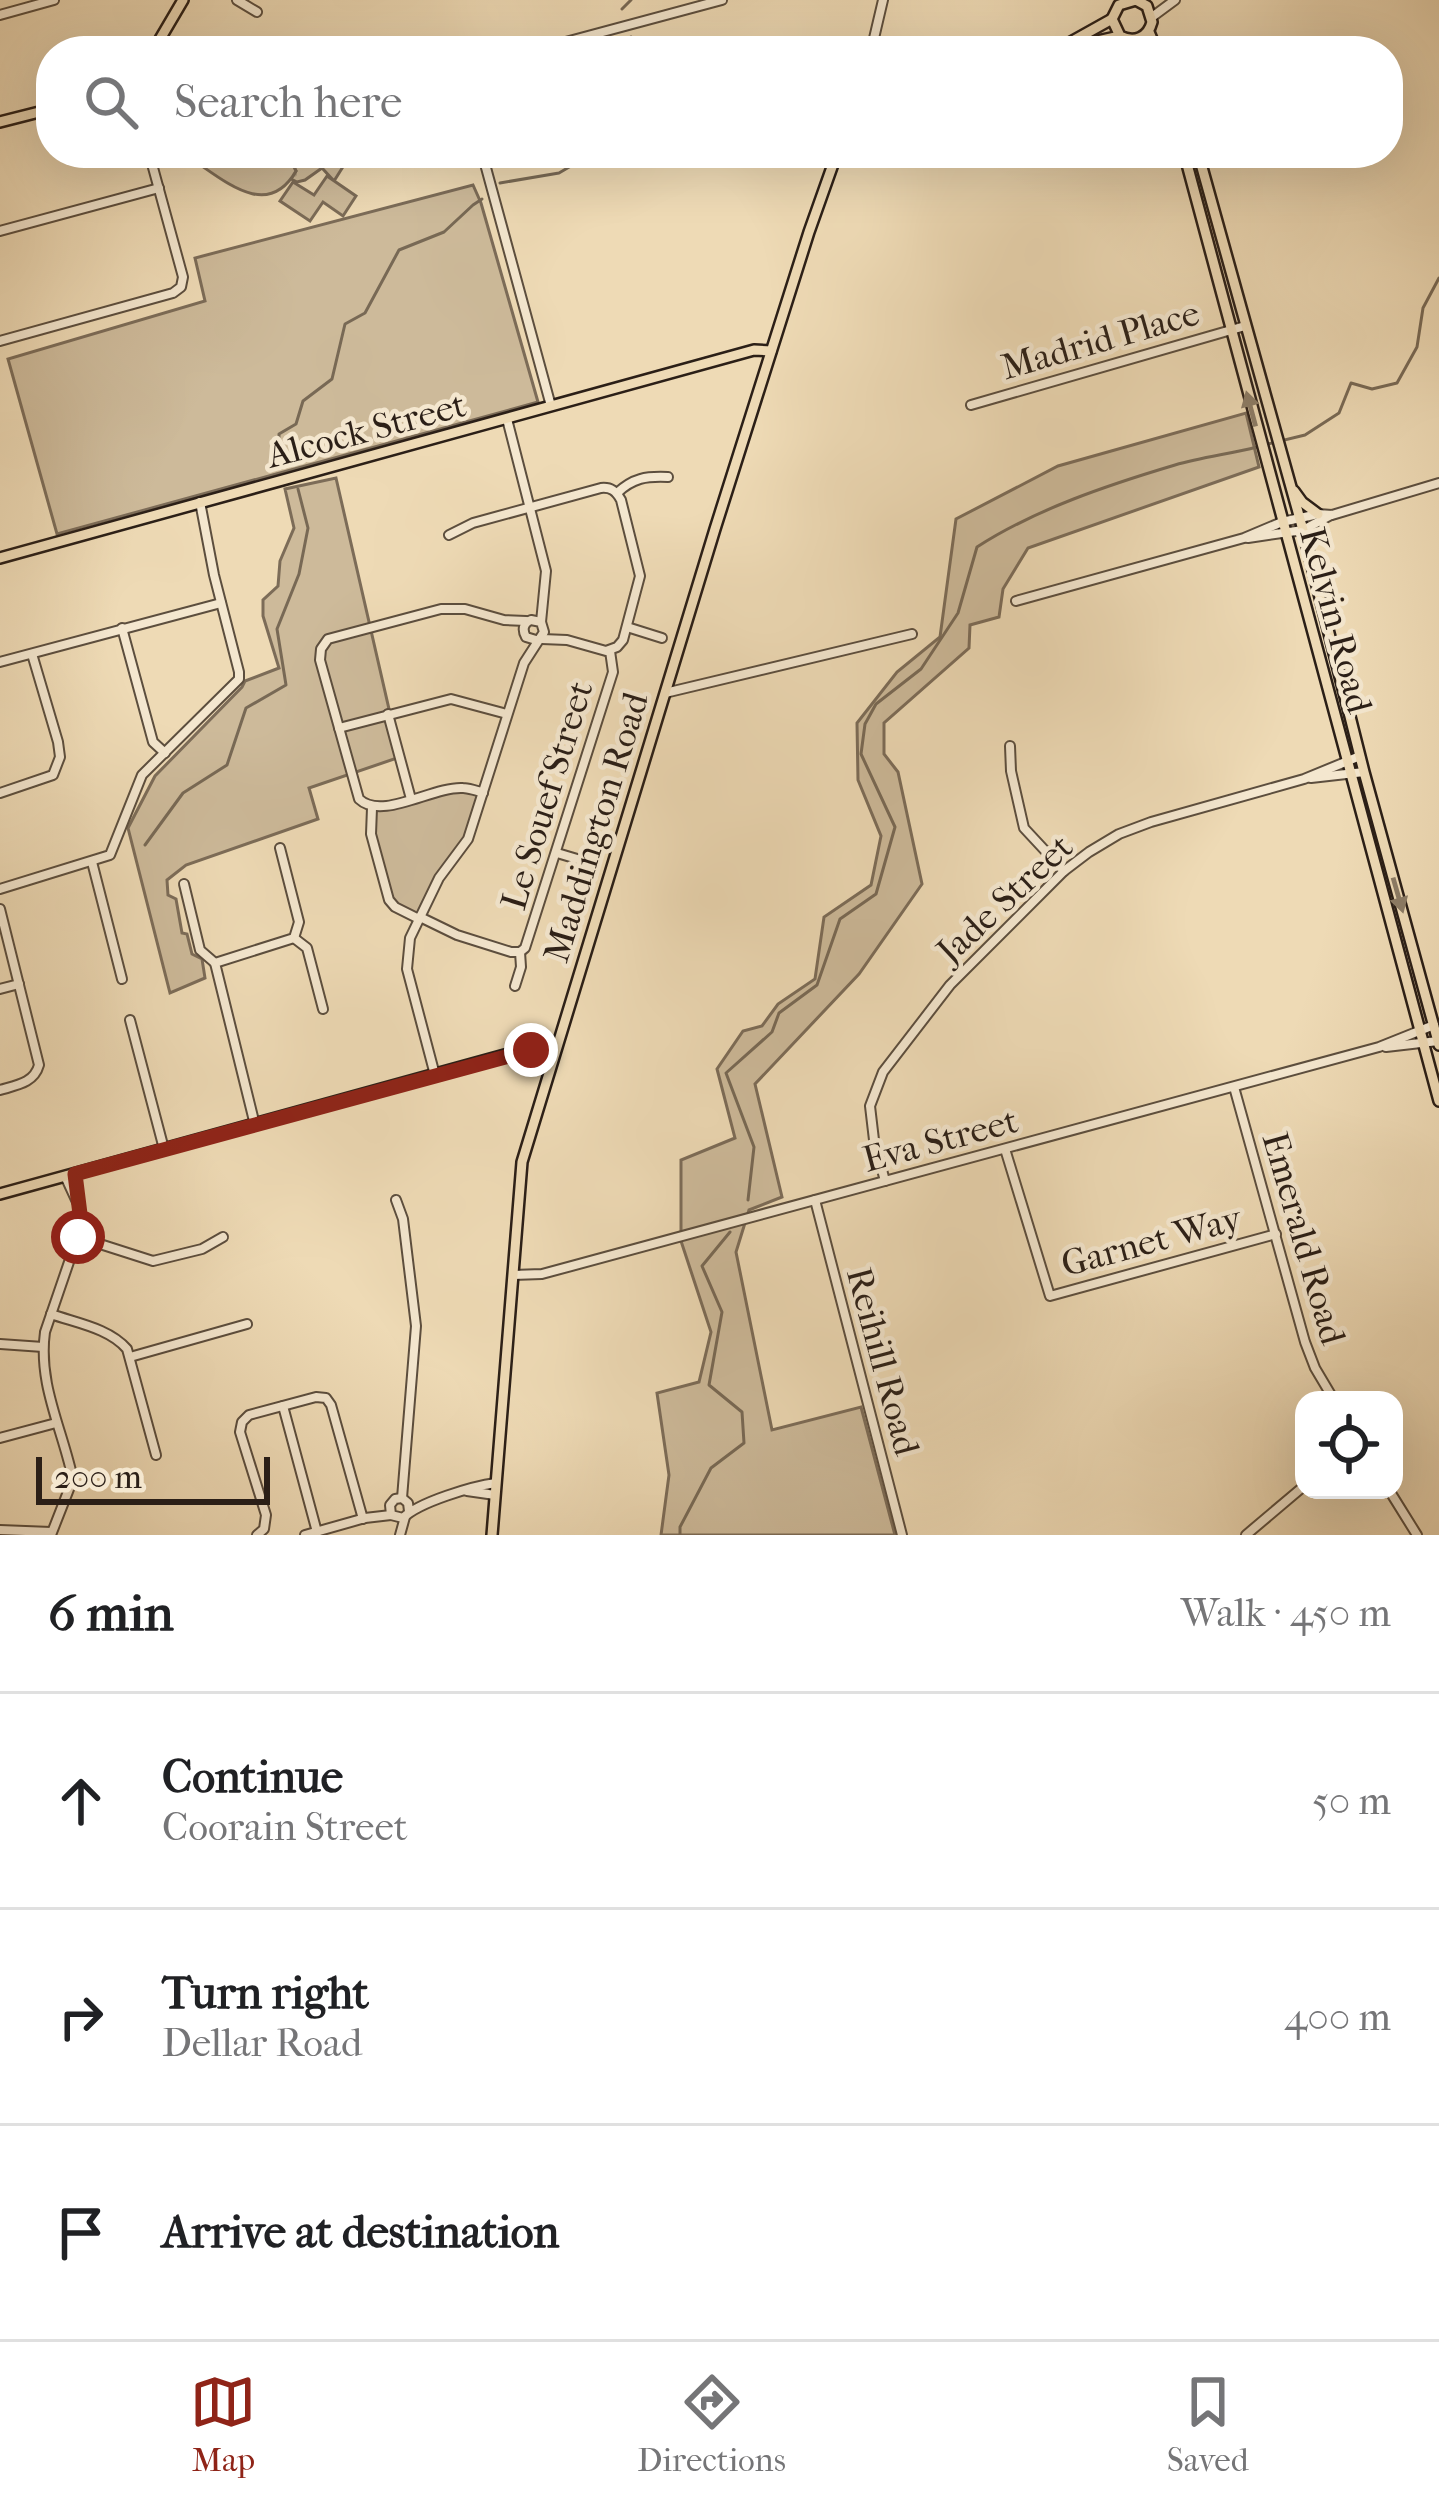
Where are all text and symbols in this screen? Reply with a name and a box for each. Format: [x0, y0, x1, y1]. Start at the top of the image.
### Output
search box [36, 36, 1403, 168]
icon: search [78, 69, 144, 135]
text: Search here [174, 76, 402, 129]
street label: Madrid Place [996, 292, 1204, 388]
street label: Alcock Street [260, 383, 470, 477]
one-way arrow [1241, 391, 1260, 428]
street label: Kelvin Road [1291, 523, 1381, 718]
street label: Le Souef Street [492, 676, 602, 915]
street label: Maddington Road [535, 687, 657, 967]
street label: Jade Street [926, 825, 1081, 974]
one-way arrow [1389, 877, 1408, 914]
route end [504, 1023, 558, 1077]
street label: Eva Street [858, 1099, 1022, 1181]
street label: Emerald Road [1254, 1127, 1354, 1350]
street label: Garnet Way [1057, 1196, 1248, 1285]
route start [51, 1210, 105, 1264]
street label: Reihill Road [838, 1263, 928, 1460]
map controls [1295, 1391, 1403, 1499]
button: locate [1295, 1391, 1403, 1499]
scale bar [36, 1451, 270, 1504]
text: 200 m [54, 1458, 142, 1497]
text: 6 min [48, 1583, 174, 1643]
text: Walk · 450 m [1181, 1590, 1391, 1636]
text: Continue [162, 1751, 343, 1804]
icon: ahead [48, 1768, 114, 1834]
text: 50 m [1312, 1778, 1391, 1824]
text: Coorain Street [162, 1804, 408, 1850]
text: Turn right [162, 1967, 369, 2020]
icon: right [48, 1984, 114, 2050]
text: 400 m [1284, 1994, 1391, 2040]
text: Dellar Road [162, 2020, 362, 2066]
icon: arrive [48, 2200, 114, 2266]
text: Arrive at destination [162, 2206, 559, 2259]
tab: Map [190, 2369, 256, 2480]
tab: Directions [637, 2369, 786, 2480]
tab: Saved [1167, 2369, 1249, 2480]

